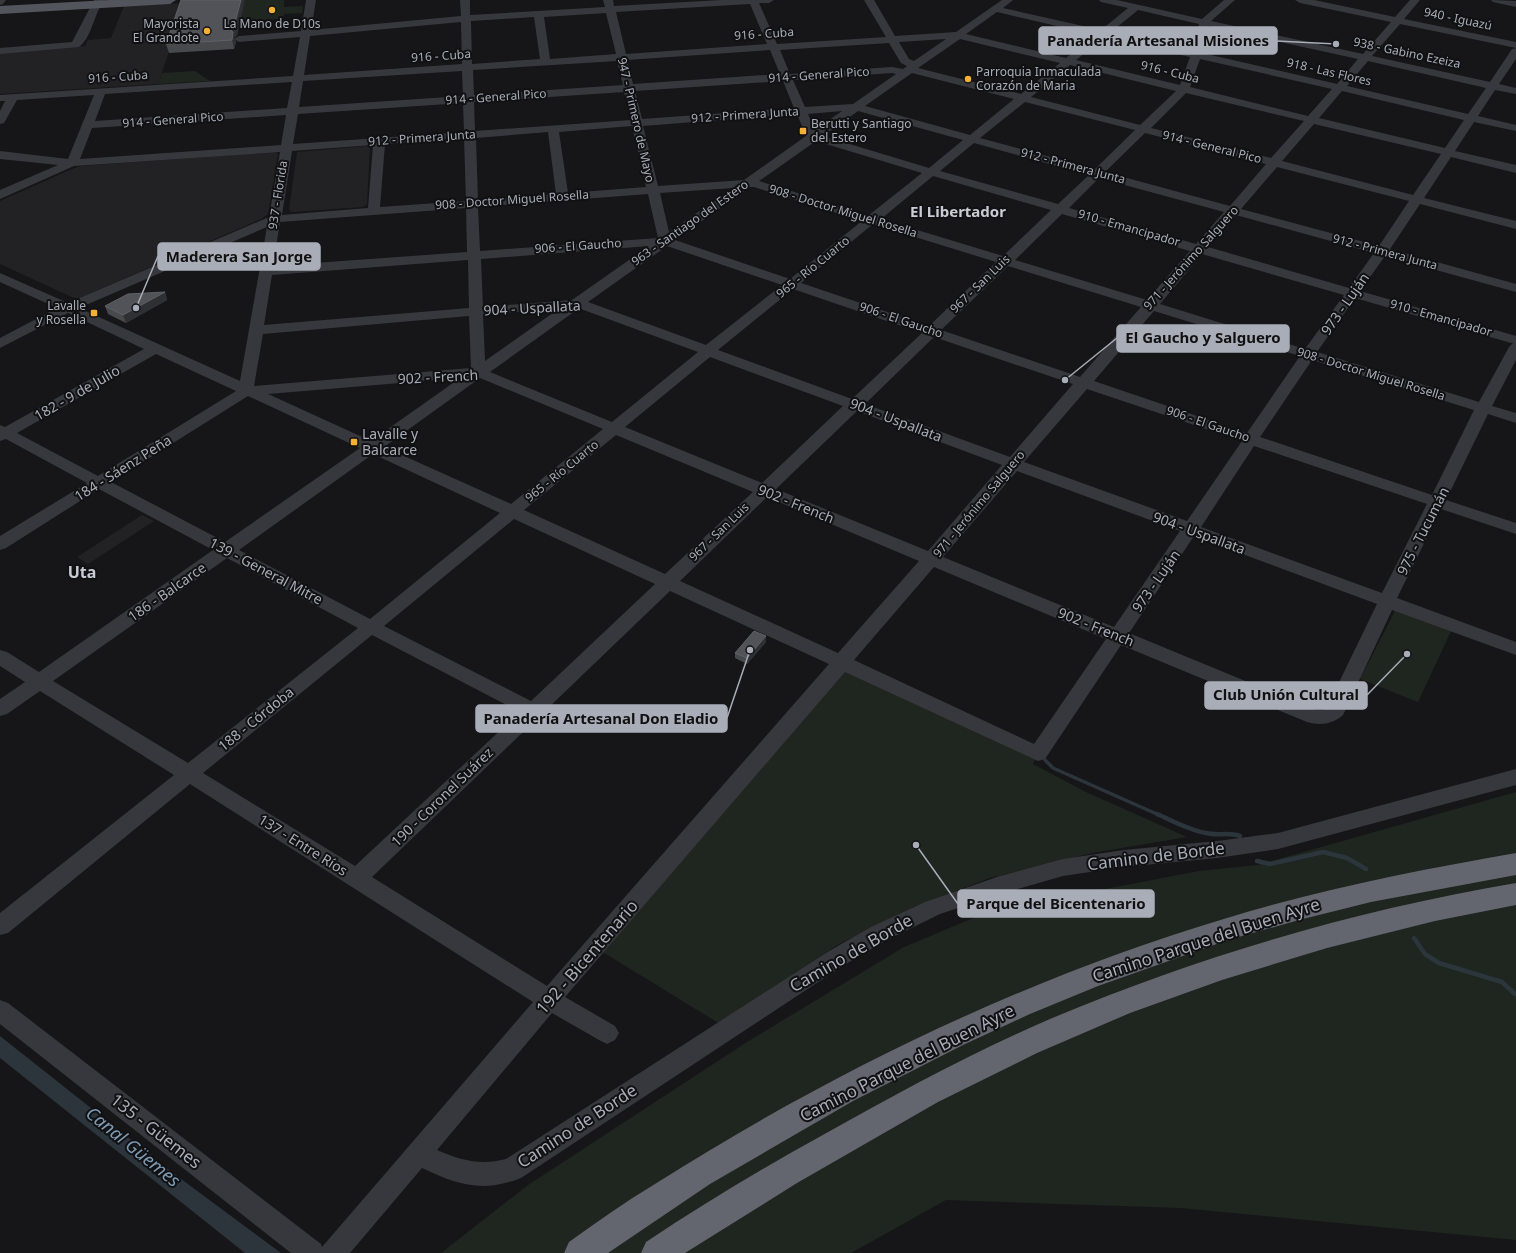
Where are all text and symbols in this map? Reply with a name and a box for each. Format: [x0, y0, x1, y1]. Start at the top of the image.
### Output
street label: 940 - Iguazú [1422, 3, 1494, 34]
marker: La Mano de D10s [267, 5, 277, 15]
place label: Mayorista El Grandote [133, 15, 199, 46]
place label: La Mano de D10s [223, 15, 321, 32]
street label: 916 - Cuba [734, 23, 794, 44]
marker: Mayorista El Grandote [202, 26, 212, 36]
callout: Panadería Artesanal Misiones [1039, 27, 1277, 54]
text: Panadería Artesanal Misiones [1047, 30, 1269, 50]
street label: 938 - Gabino Ezeiza [1352, 33, 1462, 72]
street label: 916 - Cuba [411, 45, 471, 66]
street label: 918 - Las Flores [1285, 54, 1373, 90]
street label: 947 - Primero de Mayo [614, 56, 659, 184]
street label: 916 - Cuba [1139, 56, 1201, 87]
street label: 914 - General Pico [768, 62, 870, 87]
place label: Parroquia Inmaculada Corazón de Maria [976, 63, 1101, 94]
street label: 916 - Cuba [88, 66, 148, 87]
marker: Parroquia Inmaculada Corazón de Maria [963, 74, 973, 84]
street label: 914 - General Pico [445, 84, 547, 109]
street label: 912 - Primera Junta [691, 102, 799, 127]
street label: 914 - General Pico [122, 107, 224, 132]
place label: Berutti y Santiago del Estero [811, 115, 912, 146]
street label: 912 - Primera Junta [368, 125, 476, 150]
marker: Berutti y Santiago del Estero [798, 126, 808, 136]
street label: 914 - General Pico [1161, 126, 1263, 167]
street label: 912 - Primera Junta [1019, 143, 1127, 188]
street label: 937 - Florida [264, 159, 291, 231]
street label: 963 - Santiago del Estero [628, 176, 752, 269]
street label: 908 - Doctor Miguel Rosella [767, 180, 919, 241]
street label: 908 - Doctor Miguel Rosella [435, 186, 589, 213]
district label: El Libertador [910, 201, 1006, 221]
street label: 971 - Jerónimo Salguero [1139, 202, 1242, 313]
street label: 910 - Emancipador [1076, 205, 1182, 250]
street label: 912 - Primera Junta [1331, 229, 1439, 274]
street label: 965 - Río Cuarto [772, 232, 853, 302]
street label: 906 - El Gaucho [534, 234, 622, 257]
callout: Maderera San Jorge [158, 243, 320, 270]
text: Maderera San Jorge [166, 246, 312, 266]
street label: 967 - San Luis [946, 251, 1013, 317]
street label: 973 - Luján [1316, 269, 1373, 339]
street label: 904 - Uspallata [483, 295, 581, 320]
street label: 910 - Emancipador [1388, 295, 1494, 340]
place label: Lavalle y Rosella [37, 297, 86, 328]
street label: 906 - El Gaucho [857, 297, 945, 342]
marker: Lavalle y Rosella [89, 308, 99, 318]
callout: El Gaucho y Salguero [1117, 325, 1289, 352]
text: El Gaucho y Salguero [1125, 327, 1281, 347]
street label: 908 - Doctor Miguel Rosella [1295, 343, 1447, 404]
street label: 182 - 9 de Julio [31, 360, 123, 425]
street label: 902 - French [397, 365, 479, 388]
street label: 904 - Uspallata [847, 393, 945, 446]
street label: 906 - El Gaucho [1164, 401, 1252, 446]
place label: Lavalle y Balcarce [362, 424, 419, 459]
street label: 184 - Sáenz Peña [71, 430, 175, 505]
street label: 965 - Río Cuarto [521, 436, 602, 506]
marker: Lavalle y Balcarce [349, 437, 359, 447]
street label: 971 - Jerónimo Salguero [929, 447, 1028, 561]
street label: 902 - French [755, 480, 837, 527]
street label: 975 - Tucumán [1392, 483, 1453, 578]
street label: 967 - San Luis [685, 499, 752, 565]
street label: 904 - Uspallata [1150, 507, 1248, 558]
street label: 139 - General Mitre [206, 533, 326, 609]
street label: 973 - Luján [1127, 546, 1184, 616]
street label: 186 - Balcarce [124, 558, 210, 625]
district label: Uta [68, 561, 96, 583]
street label: 902 - French [1055, 603, 1137, 650]
street label: 188 - Córdoba [214, 682, 297, 755]
callout: Club Unión Cultural [1205, 682, 1367, 709]
text: Club Unión Cultural [1213, 684, 1359, 704]
callout: Panadería Artesanal Don Eladio [476, 705, 727, 732]
text: Panadería Artesanal Don Eladio [484, 708, 718, 728]
street label: 190 - Coronel Suárez [387, 743, 497, 850]
street label: 137 - Entre Ríos [255, 810, 352, 880]
street label: Camino de Borde [1086, 836, 1226, 875]
callout: Parque del Bicentenario [958, 890, 1154, 917]
street label: Camino Parque del Buen Ayre [1089, 892, 1323, 987]
text: Parque del Bicentenario [966, 893, 1146, 913]
street label: 192 - Bicentenario [530, 895, 643, 1019]
street label: Camino de Borde [785, 908, 916, 997]
street label: Camino Parque del Buen Ayre [796, 998, 1018, 1127]
street label: Camino de Borde [512, 1078, 641, 1173]
street label: 135 - Güemes [106, 1088, 207, 1173]
water label: Canal Güemes [81, 1101, 186, 1192]

